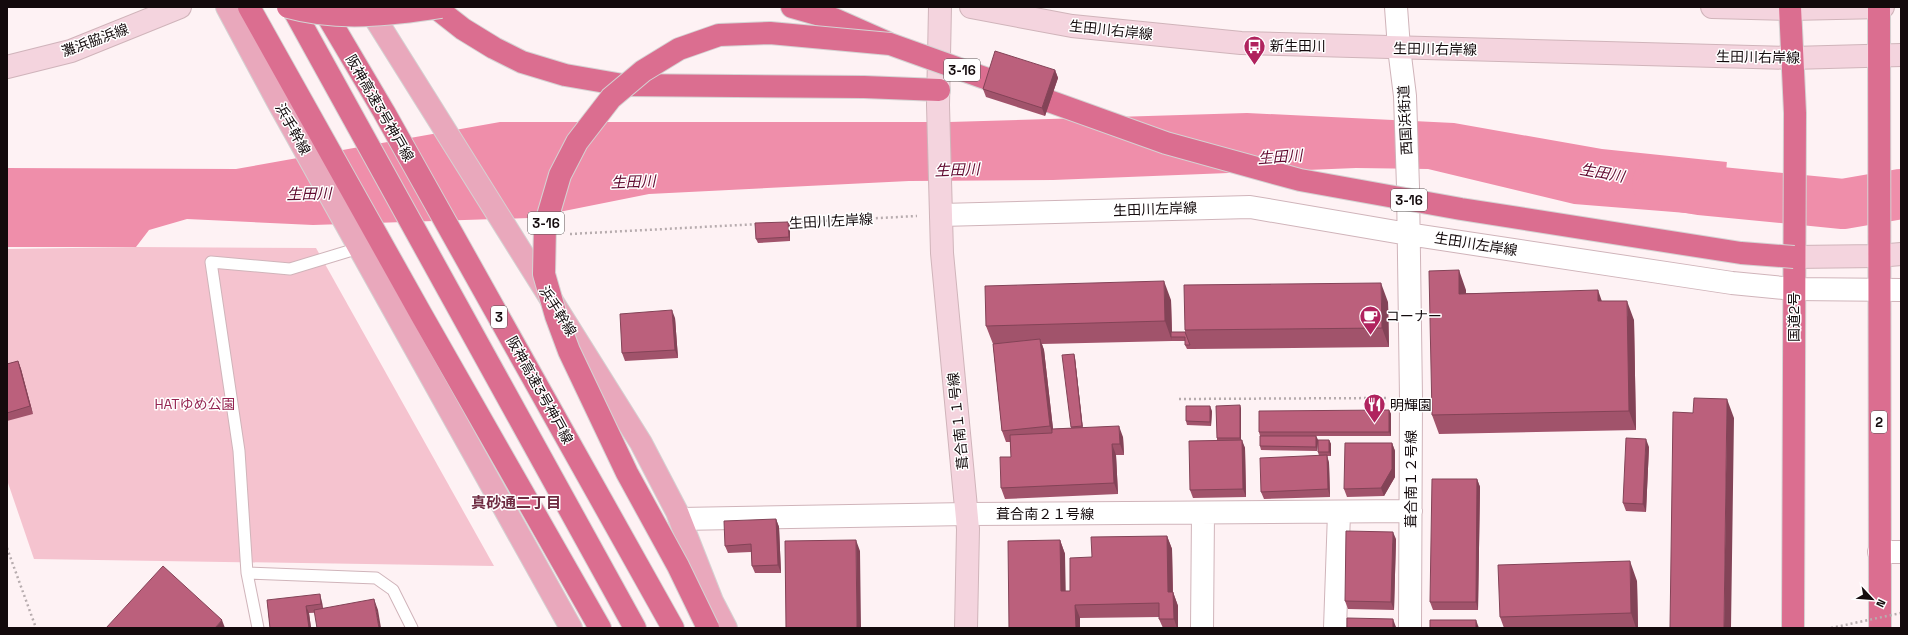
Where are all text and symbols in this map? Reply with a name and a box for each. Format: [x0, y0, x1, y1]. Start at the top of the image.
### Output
street label: 生田川右岸線 [1068, 17, 1154, 43]
street label: 灘浜脇浜線 [59, 20, 131, 60]
bus stop icon: 新生田川 [1242, 33, 1268, 66]
place label: 新生田川 [1270, 37, 1326, 55]
street label: 生田川右岸線 [1393, 39, 1477, 59]
street label: 生田川右岸線 [1716, 47, 1800, 67]
street label: 阪神高速3号神戸線 [342, 51, 418, 165]
road number: 3-16 [944, 59, 980, 81]
street label: 西国浜街道 [1394, 85, 1416, 155]
street label: 浜手幹線 [272, 100, 314, 158]
water label: 生田川 [1257, 145, 1305, 168]
water label: 生田川 [934, 159, 982, 180]
water label: 生田川 [1578, 159, 1628, 186]
water label: 生田川 [610, 171, 658, 192]
water label: 生田川 [286, 184, 334, 203]
road number: 3-16 [1391, 189, 1427, 211]
street label: 生田川左岸線 [1113, 199, 1197, 219]
street label: 生田川左岸線 [789, 210, 873, 232]
road number: 3-16 [528, 212, 564, 234]
street label: 生田川左岸線 [1433, 229, 1519, 259]
street label: 浜手幹線 [536, 282, 580, 340]
street label: 国道2号 [1785, 292, 1803, 342]
cafe icon: コーナー [1357, 303, 1383, 336]
road number: 3 [491, 306, 507, 328]
place label: コーナー [1386, 307, 1442, 325]
street label: 阪神高速3号神戸線 [503, 333, 577, 447]
street label: 葺合南１１号線 [944, 371, 972, 471]
restaurant icon: 明輝園 [1362, 392, 1388, 425]
park label: HATゆめ公園 [154, 395, 236, 413]
place label: 明輝園 [1390, 396, 1432, 414]
road number: 2 [1871, 411, 1887, 433]
street label: 葺合南１２号線 [1402, 430, 1420, 528]
district label: 真砂通二丁目 [471, 493, 561, 512]
street label: 葺合南２１号線 [996, 505, 1094, 523]
north arrow [1852, 579, 1892, 619]
text: N [1873, 597, 1889, 610]

